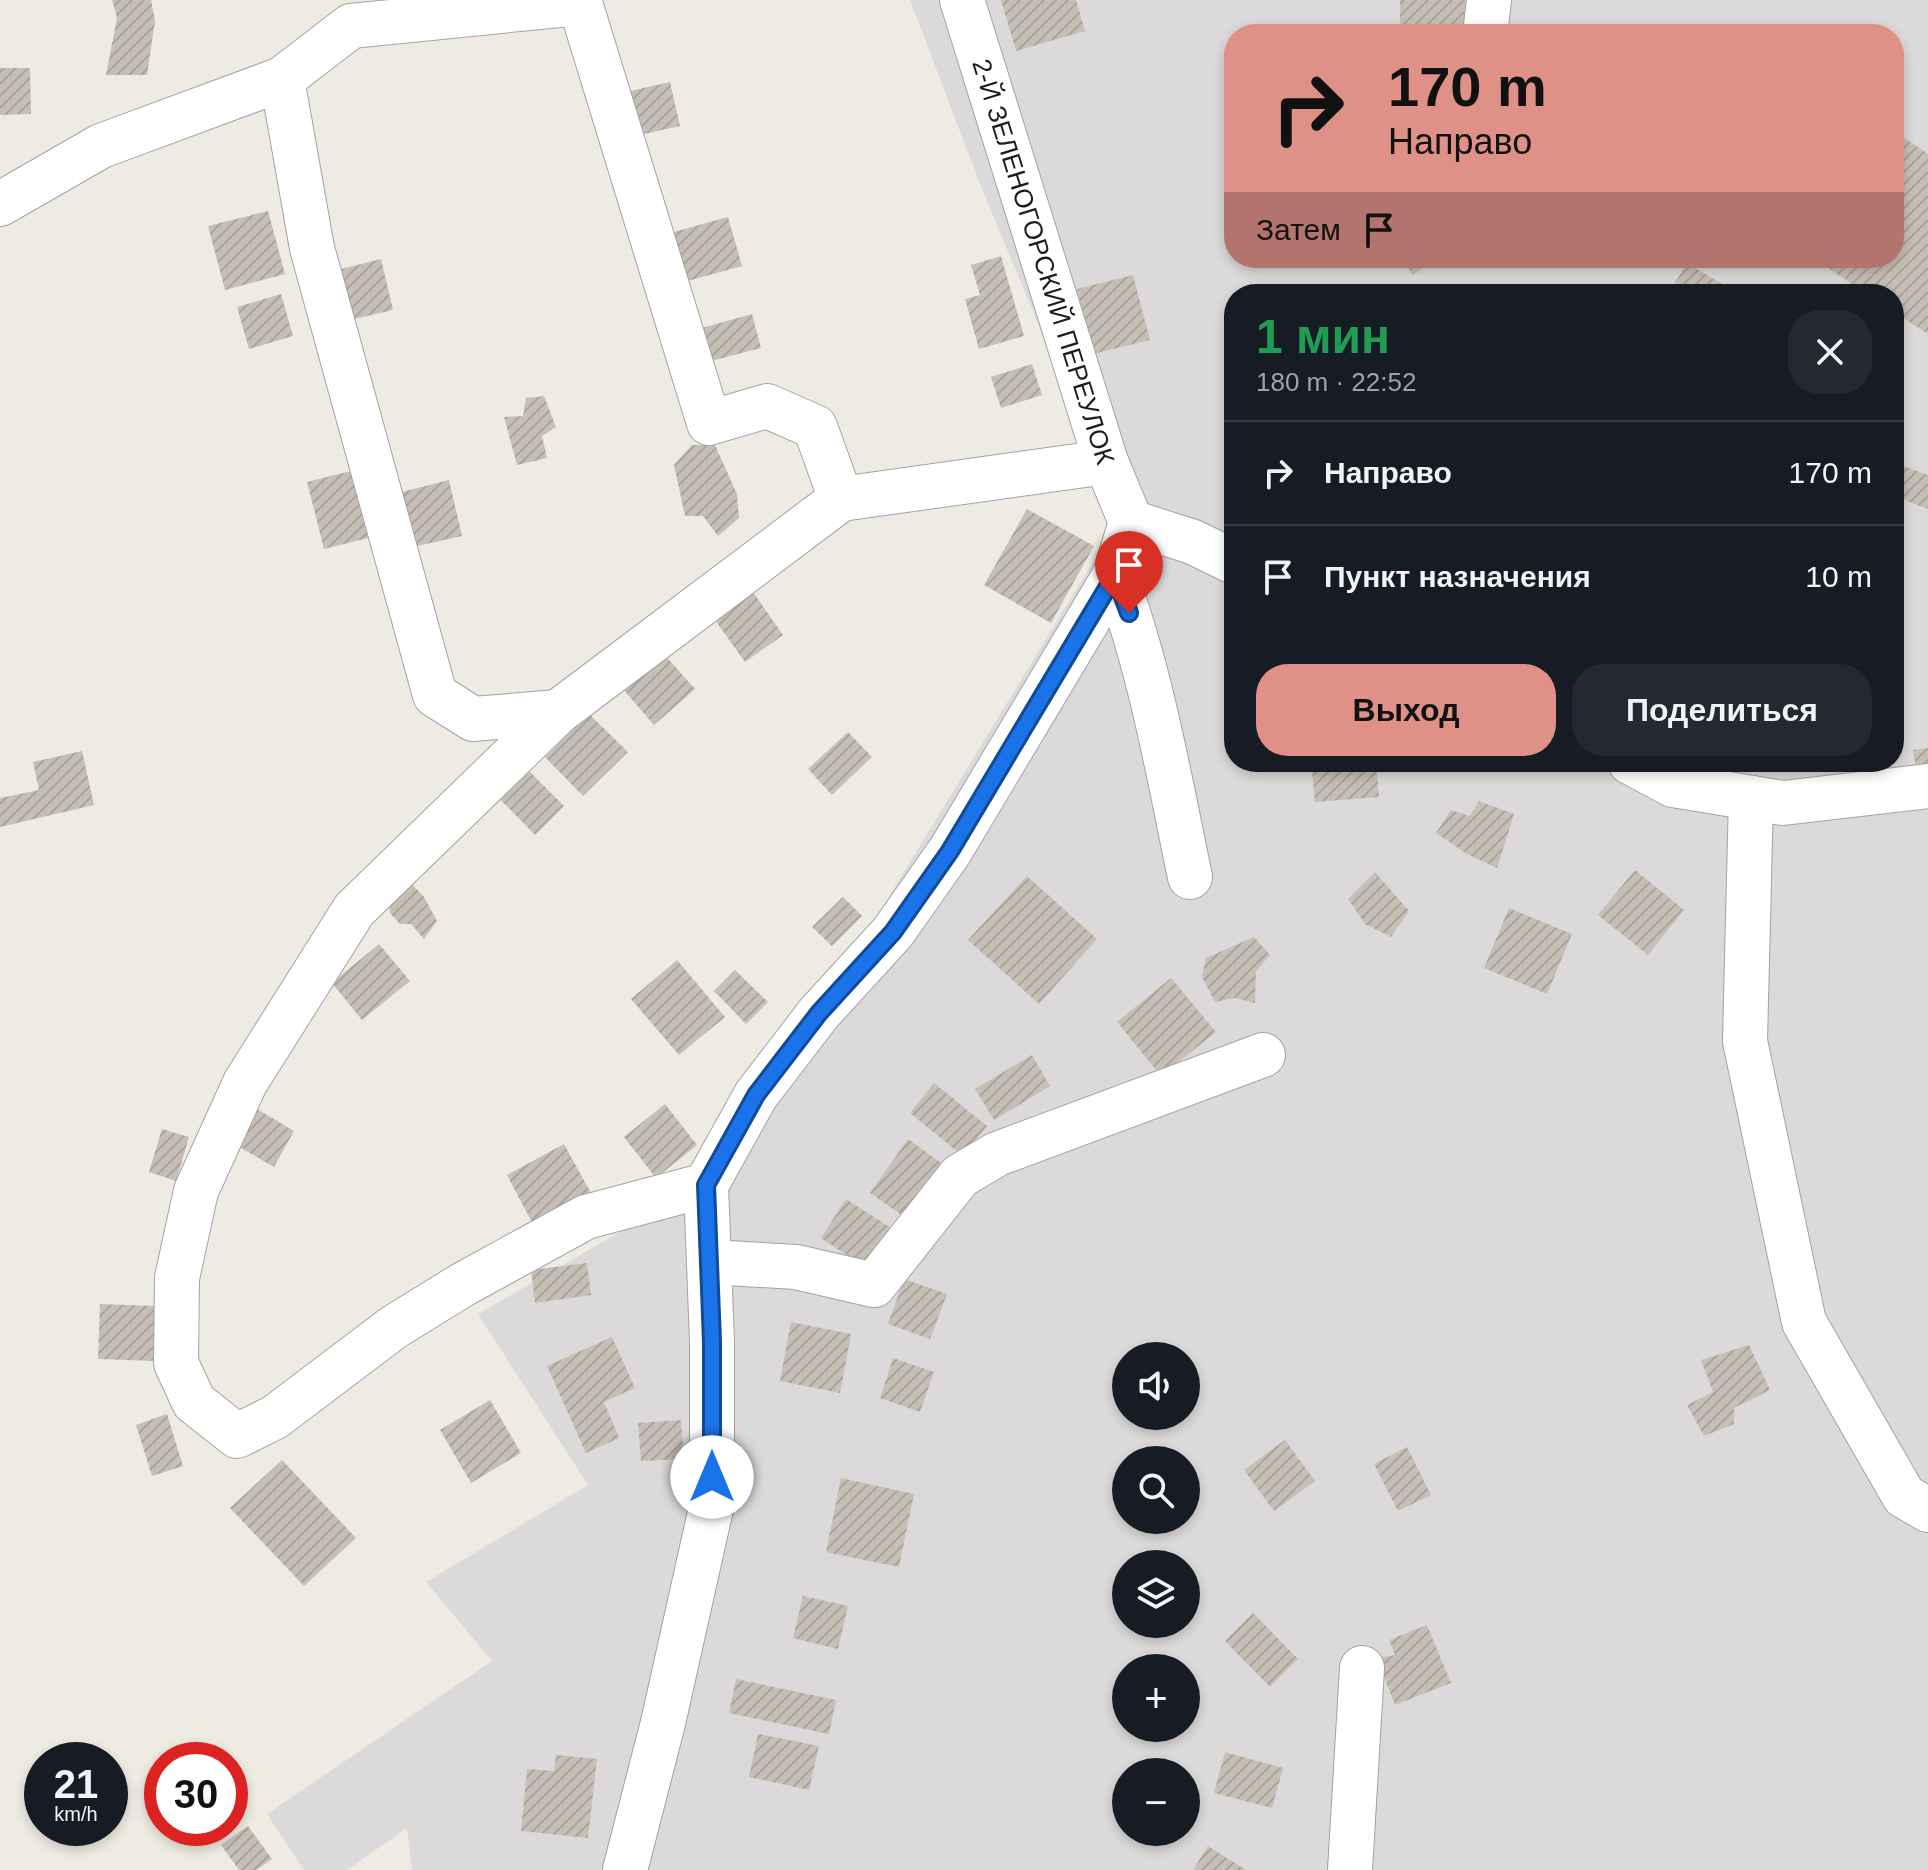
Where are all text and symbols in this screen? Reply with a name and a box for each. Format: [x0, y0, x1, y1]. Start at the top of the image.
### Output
street label: 2-Й ЗЕЛЕНОГОРСКИЙ ПЕРЕУЛОК [966, 55, 1121, 468]
text: 170 m [1388, 55, 1547, 118]
icon: right [1256, 56, 1360, 160]
text: Направо [1388, 121, 1532, 162]
icon: arrive [1357, 208, 1401, 252]
text: Затем [1256, 213, 1341, 246]
text: 1 мин [1256, 310, 1390, 363]
button: close [1788, 310, 1872, 394]
text: 180 m · 22:52 [1256, 367, 1416, 397]
icon: right [1256, 451, 1300, 495]
text: Направо [1324, 456, 1452, 489]
text: 170 m [1789, 456, 1872, 489]
pin [1095, 531, 1163, 613]
icon: arrive [1107, 543, 1151, 587]
icon: arrive [1256, 555, 1300, 599]
text: Пункт назначения [1324, 560, 1591, 593]
text: 10 m [1805, 560, 1872, 593]
button: Выход [1256, 664, 1556, 756]
button: Поделиться [1572, 664, 1872, 756]
map controls [1112, 1342, 1200, 1846]
button: sound [1112, 1342, 1200, 1430]
position arrow [670, 1435, 754, 1519]
button: search [1112, 1446, 1200, 1534]
button: layers [1112, 1550, 1200, 1638]
button: + [1112, 1654, 1200, 1742]
speed limit sign: 30 [144, 1742, 248, 1846]
button: − [1112, 1758, 1200, 1846]
text: 21 [54, 1762, 98, 1806]
text: km/h [54, 1803, 98, 1825]

